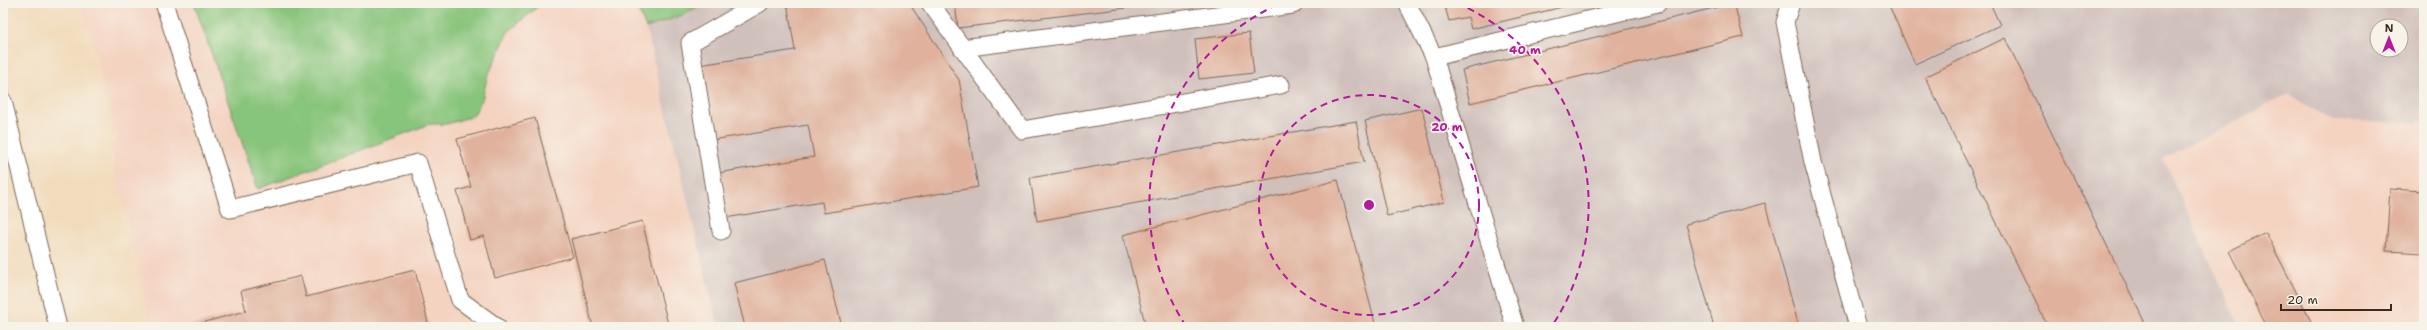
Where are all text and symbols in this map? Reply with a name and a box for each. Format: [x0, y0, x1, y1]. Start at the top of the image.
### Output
north arrow [2369, 18, 2409, 58]
text: N [2385, 21, 2394, 36]
text: 40 m [1509, 42, 1541, 58]
text: 20 m [1431, 119, 1463, 135]
centre of rings [1362, 198, 1376, 212]
scale bar [2281, 286, 2391, 312]
text: 20 m [2287, 292, 2318, 308]

